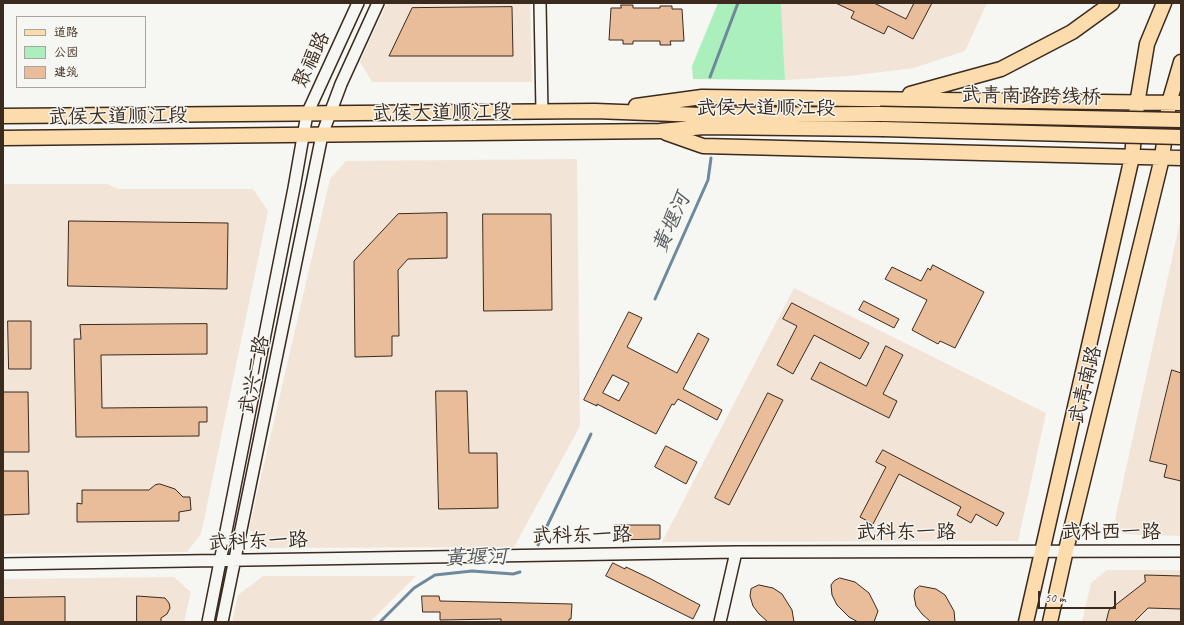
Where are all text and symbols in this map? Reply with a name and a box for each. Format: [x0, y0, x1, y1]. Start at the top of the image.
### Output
legend [16, 16, 146, 88]
text: 道路 [54, 24, 78, 40]
street label: 聚福路 [288, 28, 336, 92]
text: 公园 [54, 44, 78, 60]
text: 建筑 [54, 64, 78, 80]
street label: 武青南路跨线桥 [961, 84, 1101, 110]
street label: 武侯大道顺江段 [696, 97, 836, 121]
street label: 武侯大道顺江段 [372, 100, 512, 126]
street label: 武侯大道顺江段 [48, 104, 188, 130]
water label: 黄堰河 [648, 189, 696, 257]
street label: 武兴二路 [235, 333, 275, 417]
street label: 武青南路 [1065, 343, 1107, 427]
street label: 武科东一路 [856, 521, 956, 545]
street label: 武科西一路 [1061, 521, 1161, 545]
street label: 武科东一路 [532, 523, 632, 549]
street label: 武科东一路 [208, 528, 308, 556]
water label: 黄堰河 [444, 544, 508, 572]
scale bar [1040, 583, 1118, 609]
text: 50 m [1045, 590, 1065, 606]

